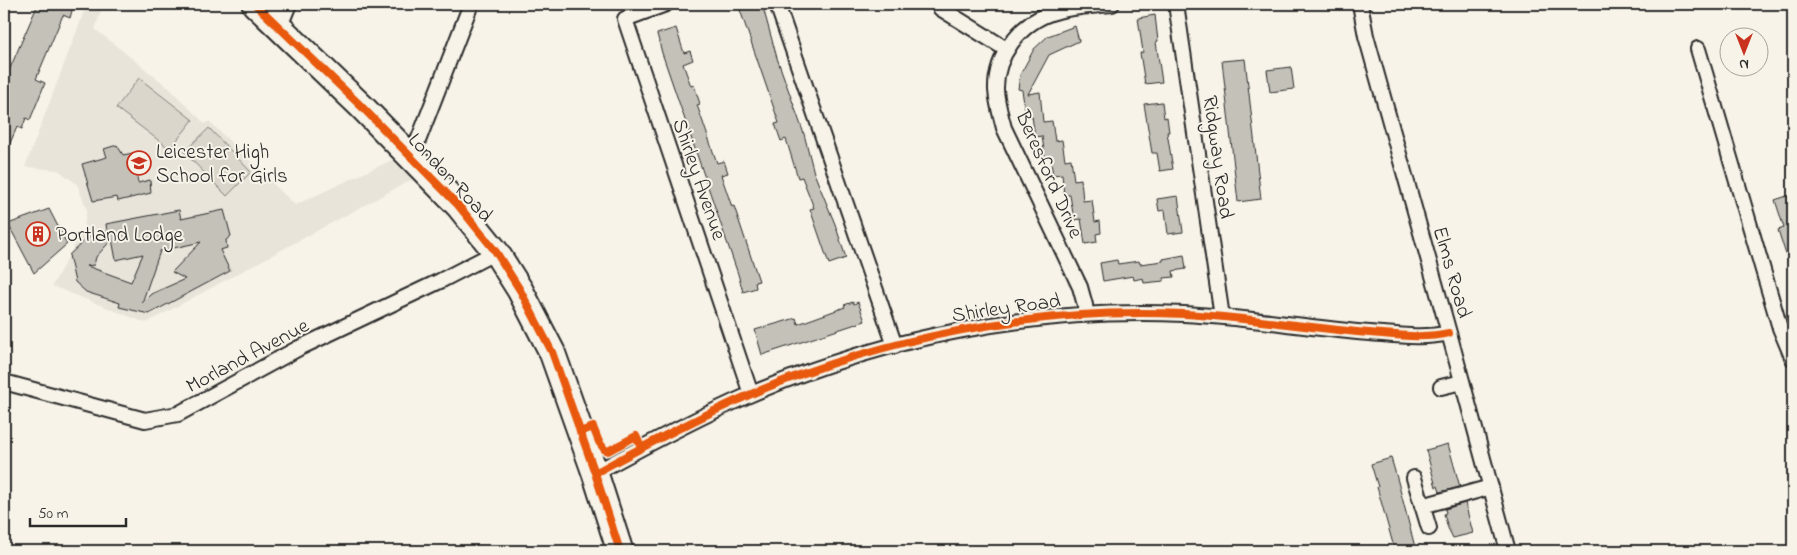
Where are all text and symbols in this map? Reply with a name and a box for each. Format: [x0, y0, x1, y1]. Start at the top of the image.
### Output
north arrow [1720, 28, 1770, 78]
text: N [1739, 53, 1749, 74]
street label: Ridgway Road [1192, 94, 1241, 221]
street label: Beresford Drive [1006, 105, 1090, 244]
street label: Shirley Avenue [661, 115, 733, 245]
street label: London Road [400, 127, 499, 230]
place label: Leicester High School for Girls [156, 138, 288, 192]
school or university icon: Leicester High School for Girls [126, 150, 152, 176]
building icon: Portland Lodge [25, 221, 51, 247]
place label: Portland Lodge [56, 221, 184, 253]
street label: Elms Road [1424, 223, 1479, 322]
street label: Shirley Road [950, 286, 1063, 333]
street label: Morland Avenue [181, 312, 315, 402]
scale bar [30, 495, 126, 527]
text: 50 m [38, 503, 69, 525]

